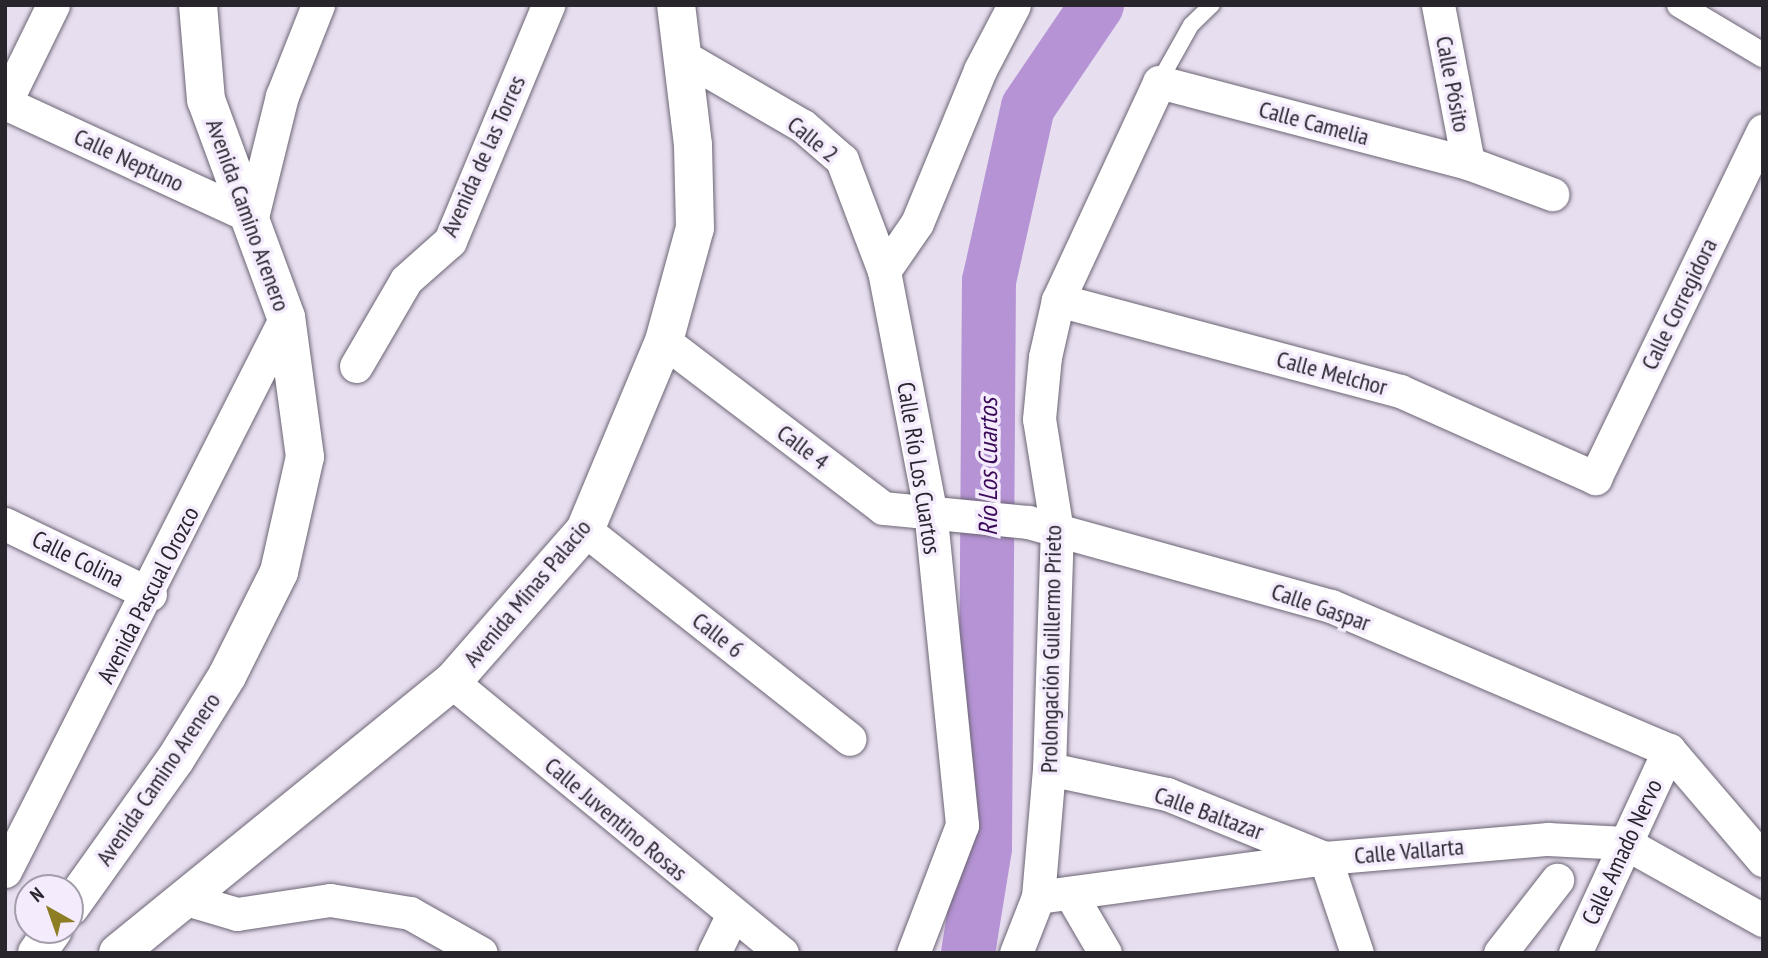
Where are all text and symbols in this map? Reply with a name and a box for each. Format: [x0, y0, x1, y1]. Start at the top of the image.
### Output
street label: Calle Pósito [1430, 34, 1476, 134]
street label: Avenida de las Torres [434, 71, 532, 241]
street label: Calle Camelia [1256, 95, 1372, 151]
street label: Calle 2 [782, 110, 844, 168]
street label: Avenida Camino Arenero [200, 115, 296, 315]
street label: Calle Neptuno [70, 122, 188, 198]
street label: Calle Corregidora [1635, 234, 1723, 374]
street label: Calle Melchor [1274, 344, 1390, 402]
street label: Calle Río Los Cuartos [891, 380, 947, 556]
water label: Río Los Cuartos [972, 398, 1004, 536]
street label: Calle 4 [771, 418, 835, 476]
street label: Avenida Pascual Orozco [91, 502, 205, 688]
street label: Avenida Minas Palacio [457, 513, 597, 673]
street label: Calle Colina [28, 525, 128, 593]
street label: Prolongación Guillermo Prieto [1034, 525, 1068, 773]
street label: Calle Gaspar [1268, 577, 1374, 637]
street label: Calle 6 [687, 606, 749, 664]
street label: Avenida Camino Arenero [89, 687, 227, 871]
street label: Calle Juventino Rosas [539, 751, 693, 887]
street label: Calle Amado Nervo [1576, 774, 1668, 930]
street label: Calle Baltazar [1151, 780, 1267, 846]
street label: Calle Vallarta [1353, 832, 1465, 870]
north arrow [14, 874, 84, 944]
text: N [25, 882, 48, 907]

